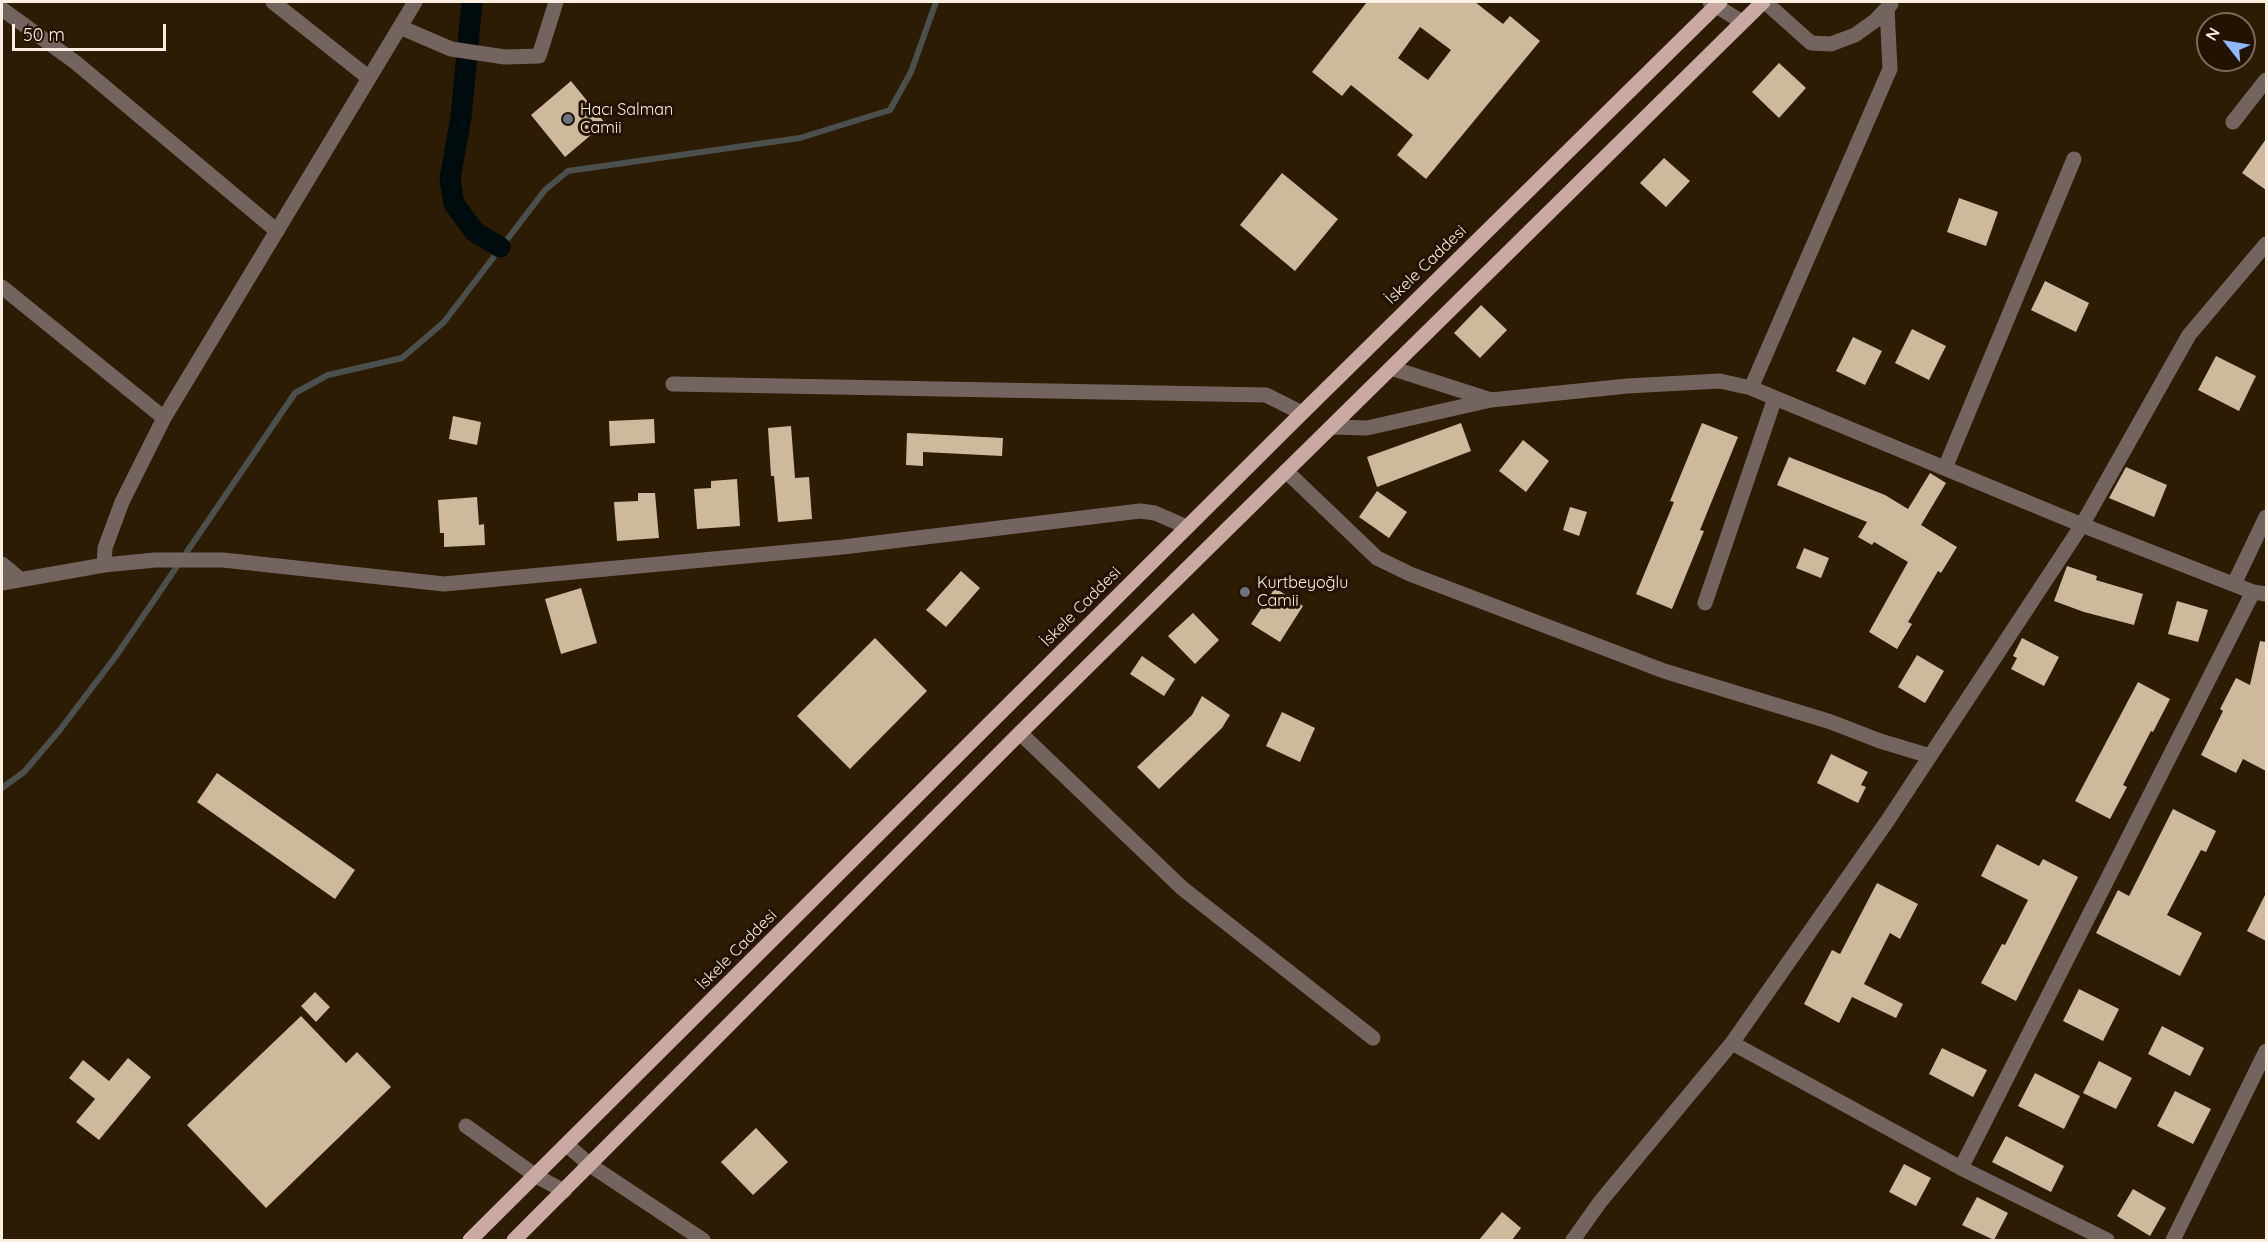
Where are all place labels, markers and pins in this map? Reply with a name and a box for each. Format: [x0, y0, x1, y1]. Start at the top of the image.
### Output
place label: Hacı Salman Camii [580, 100, 673, 138]
marker: Hacı Salman Camii [561, 112, 575, 126]
place label: Kurtbeyoğlu Camii [1257, 573, 1348, 611]
marker: Kurtbeyoğlu Camii [1238, 585, 1252, 599]

